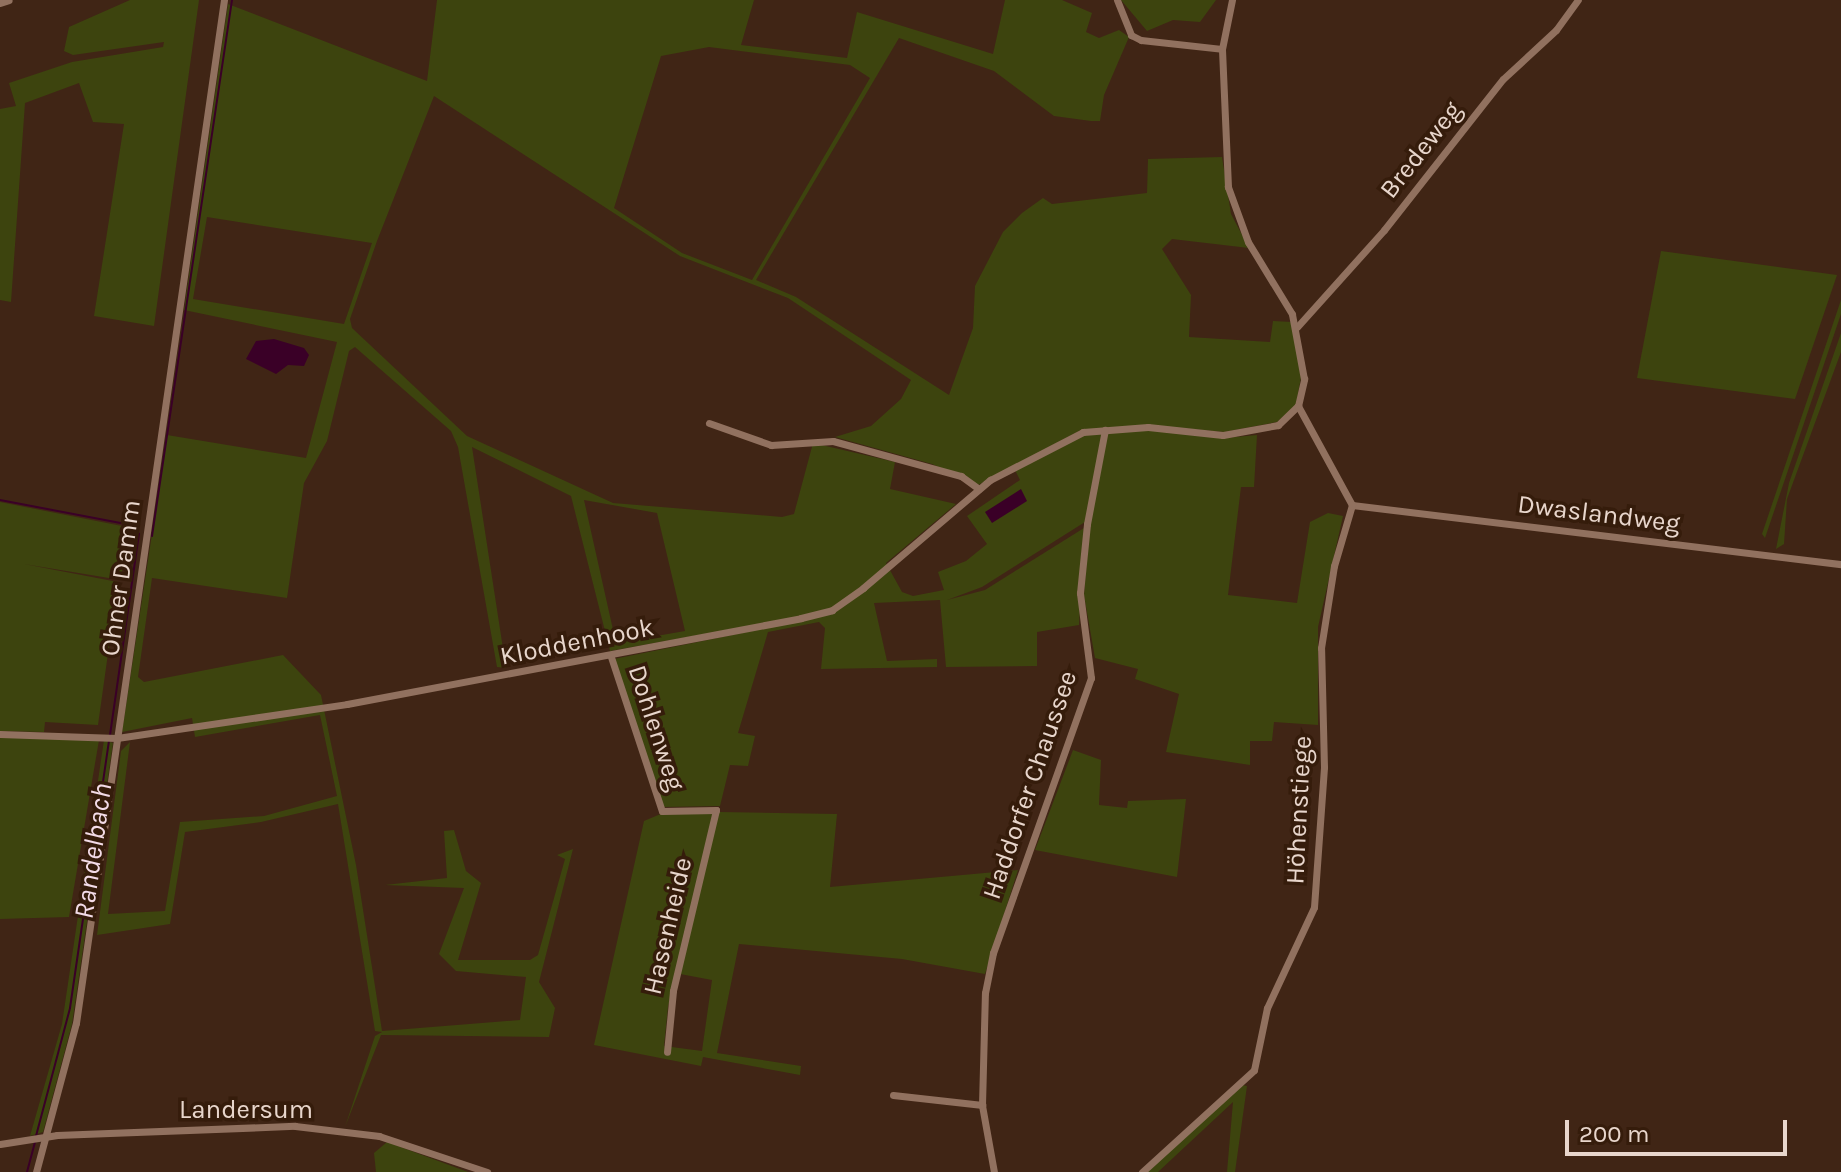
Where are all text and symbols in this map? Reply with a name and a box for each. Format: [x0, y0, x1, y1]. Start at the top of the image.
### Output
street label: Bredeweg [1373, 95, 1469, 205]
street label: Dwaslandweg [1516, 489, 1682, 539]
street label: Ohner Damm [95, 498, 147, 658]
street label: Kloddenhook [498, 612, 656, 672]
street label: Dohlenweg [621, 661, 691, 795]
street label: Haddorfer Chaussee [976, 667, 1084, 903]
street label: Höhenstiege [1280, 735, 1318, 885]
water label: Randelbach [67, 781, 119, 921]
street label: Hasenheide [637, 854, 699, 998]
street label: Landersum [179, 1094, 313, 1126]
scale bar [1569, 1104, 1791, 1154]
text: 200 m [1579, 1120, 1650, 1148]

